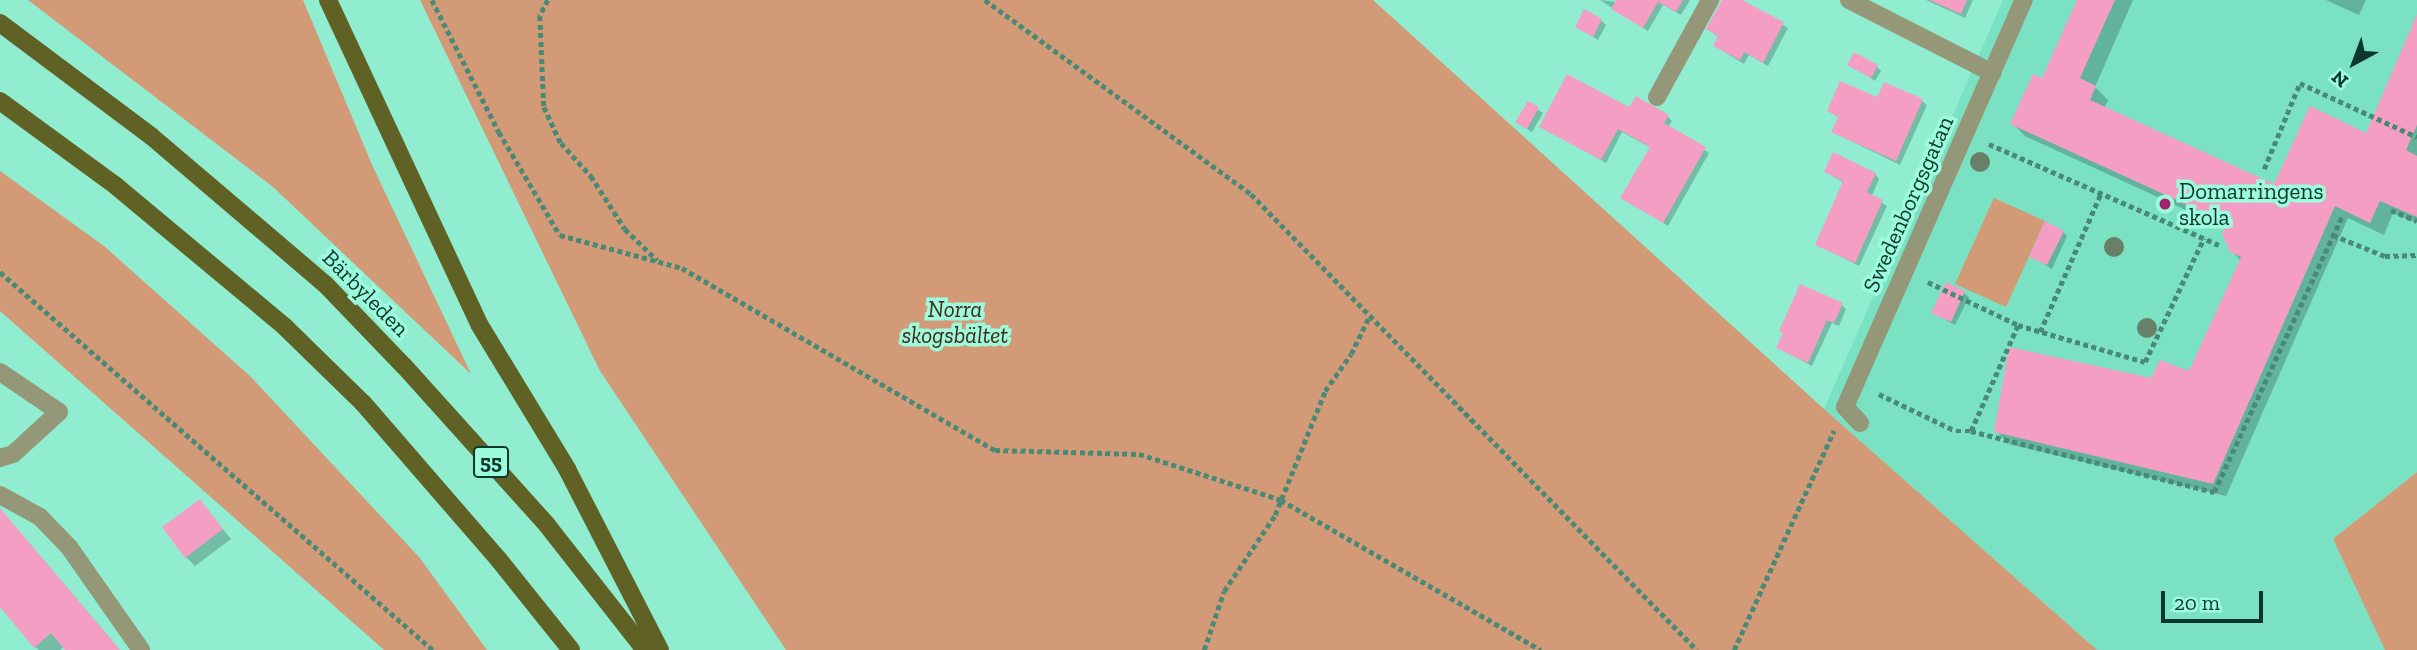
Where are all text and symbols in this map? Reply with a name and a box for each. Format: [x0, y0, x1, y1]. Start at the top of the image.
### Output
north arrow [2319, 28, 2389, 98]
text: N [2327, 66, 2353, 93]
street label: Swedenborgsgatan [1857, 112, 1959, 296]
place label: Domarringens skola [2179, 177, 2324, 231]
marker: Domarringens skola [2157, 196, 2173, 212]
street label: Bärbyleden [317, 244, 415, 342]
park label: Norra skogsbältet [902, 295, 1008, 349]
road number: 55 [472, 444, 510, 480]
scale bar [2165, 576, 2266, 620]
text: 20 m [2174, 590, 2220, 615]

